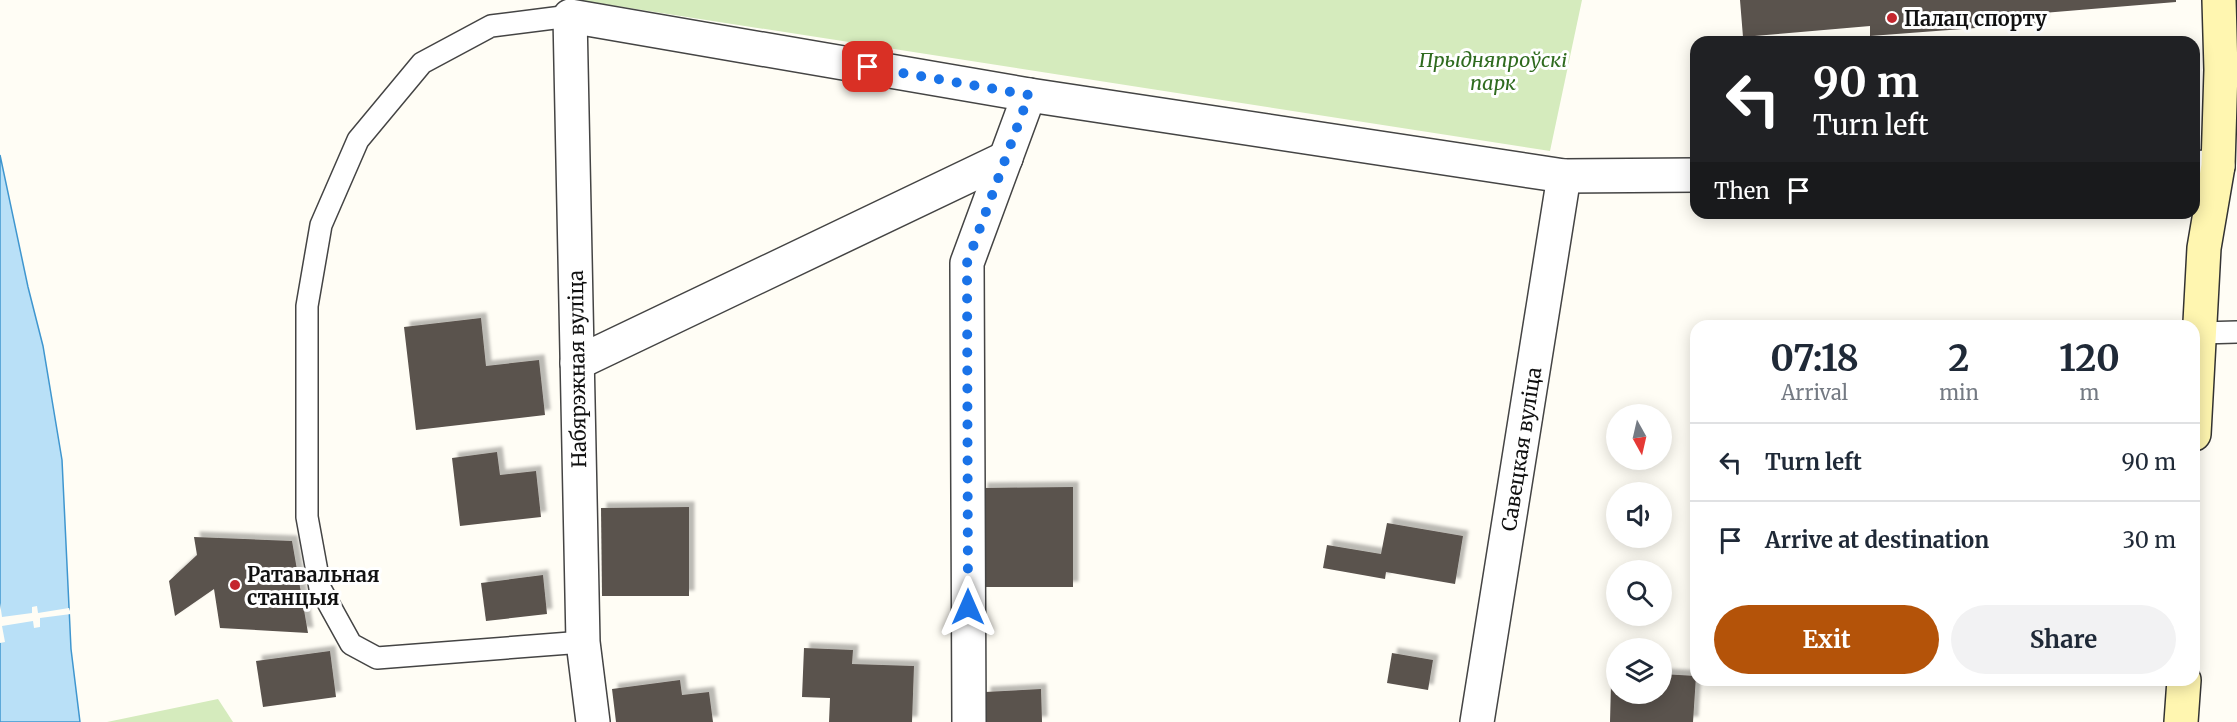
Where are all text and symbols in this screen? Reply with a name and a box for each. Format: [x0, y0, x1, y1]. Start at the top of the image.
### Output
place label: Палац спорту [1904, 6, 2047, 31]
marker: Палац спорту [1885, 11, 1899, 25]
pin [842, 41, 893, 92]
park label: Прыдняпроўскі парк [1419, 47, 1567, 95]
icon: arrive [851, 50, 884, 83]
text: 90 m [1813, 56, 1919, 108]
icon: left [1714, 60, 1792, 138]
text: Turn left [1813, 108, 1928, 142]
icon: arrive [1782, 174, 1815, 207]
text: Then [1714, 177, 1770, 205]
street label: Набярэжная вуліца [563, 270, 591, 468]
text: 07:18 [1770, 336, 1859, 381]
text: 2 [1948, 336, 1970, 381]
text: 120 [2059, 336, 2120, 381]
street label: Савецкая вуліца [1496, 365, 1546, 533]
text: Arrival [1781, 380, 1848, 405]
text: min [1939, 380, 1979, 405]
text: m [2079, 380, 2099, 405]
north arrow [1606, 404, 1672, 470]
map controls [1606, 404, 1672, 704]
icon: left [1714, 446, 1747, 479]
text: Turn left [1765, 448, 1862, 476]
text: 90 m [2121, 448, 2176, 476]
button: sound [1606, 482, 1672, 548]
icon: arrive [1714, 524, 1747, 557]
text: Arrive at destination [1765, 526, 1989, 554]
text: 30 m [2122, 526, 2176, 554]
button: search [1606, 560, 1672, 626]
place label: Ратавальная станцыя [247, 562, 379, 610]
position arrow [936, 575, 1000, 639]
marker: Ратавальная станцыя [228, 578, 242, 592]
button: Exit [1714, 605, 1939, 674]
button: Share [1951, 605, 2176, 674]
button: layers [1606, 638, 1672, 704]

